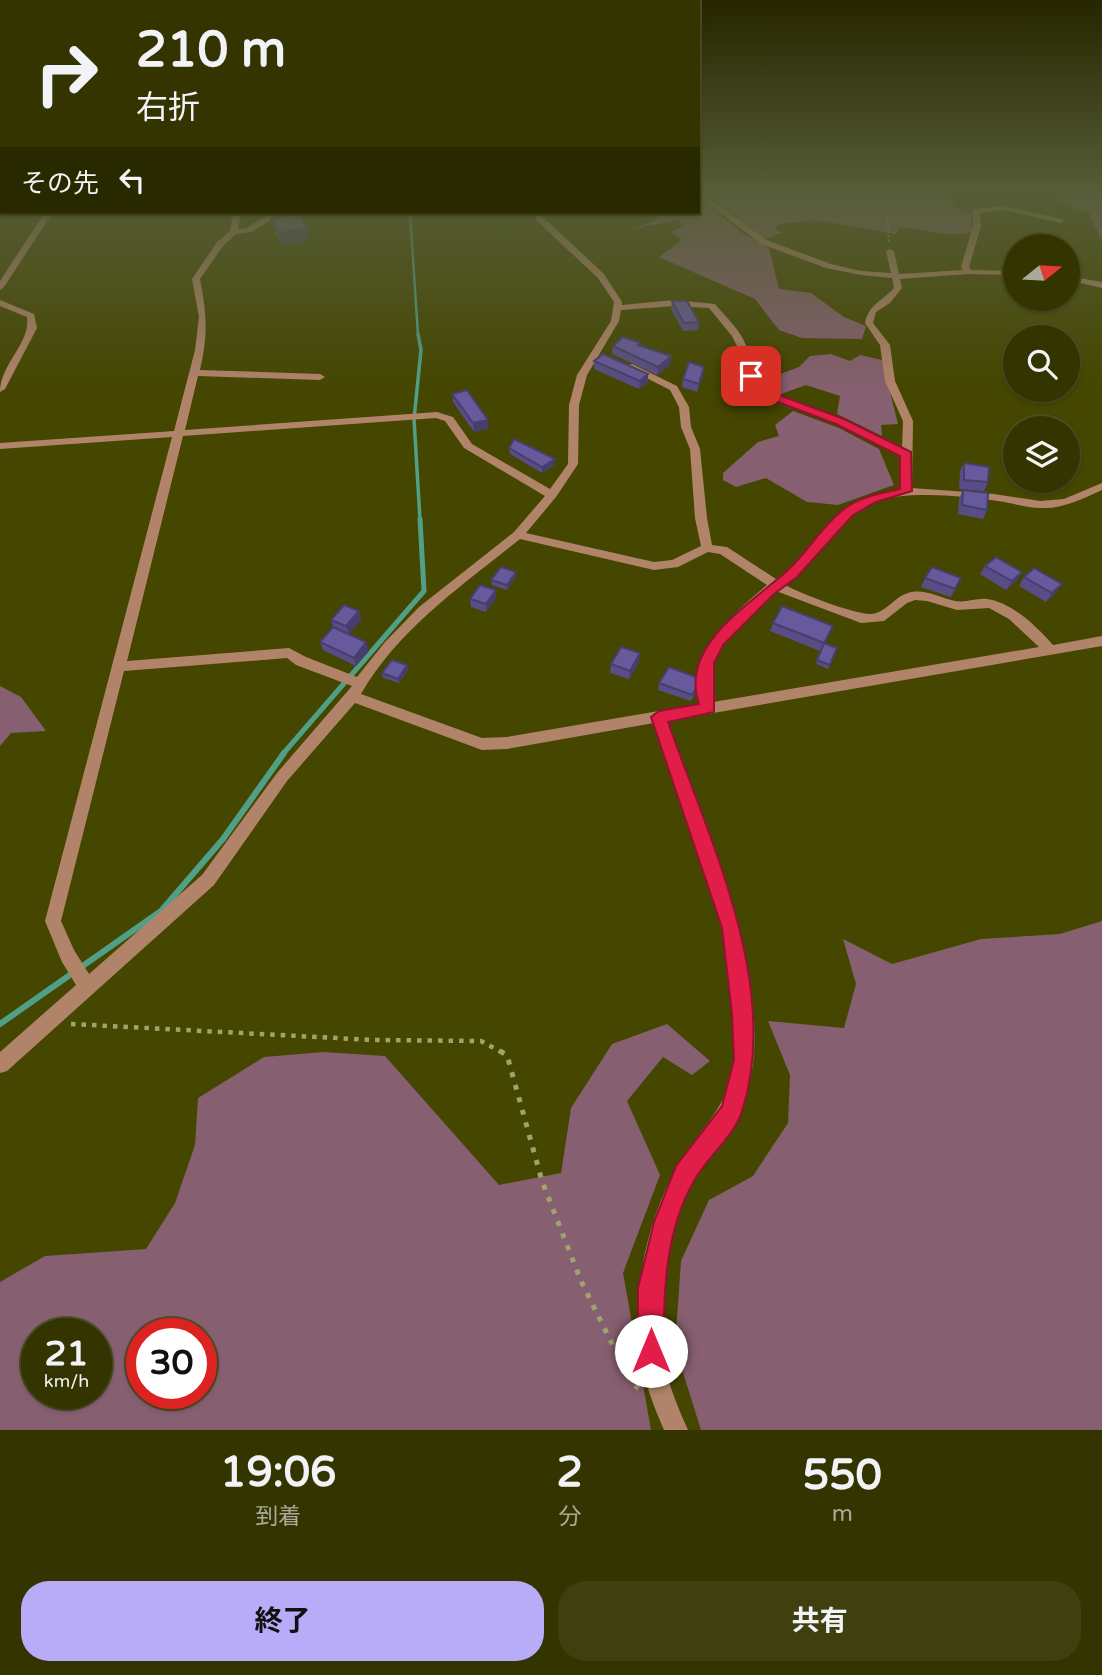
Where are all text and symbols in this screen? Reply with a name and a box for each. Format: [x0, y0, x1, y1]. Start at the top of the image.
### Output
text: 210 m [136, 21, 286, 80]
icon: right [21, 28, 112, 119]
text: 右折 [136, 89, 200, 127]
icon: left [113, 161, 151, 199]
text: その先 [21, 168, 99, 199]
north arrow [1003, 234, 1080, 312]
map controls [1003, 234, 1080, 493]
button: search [1003, 325, 1080, 402]
pin [721, 346, 781, 406]
icon: arrive [732, 357, 770, 395]
button: layers [1003, 416, 1080, 493]
position arrow [614, 1314, 688, 1388]
speed limit sign: 30 [126, 1318, 217, 1409]
text: 21 [45, 1333, 88, 1375]
text: km/h [44, 1370, 89, 1392]
text: 19:06 [220, 1447, 336, 1498]
text: 2 [556, 1447, 583, 1498]
text: 550 [803, 1450, 882, 1501]
text: m [832, 1500, 853, 1528]
text: 到着 [255, 1503, 301, 1531]
text: 分 [558, 1503, 581, 1531]
button: 終了 [21, 1581, 544, 1661]
button: 共有 [558, 1581, 1081, 1661]

